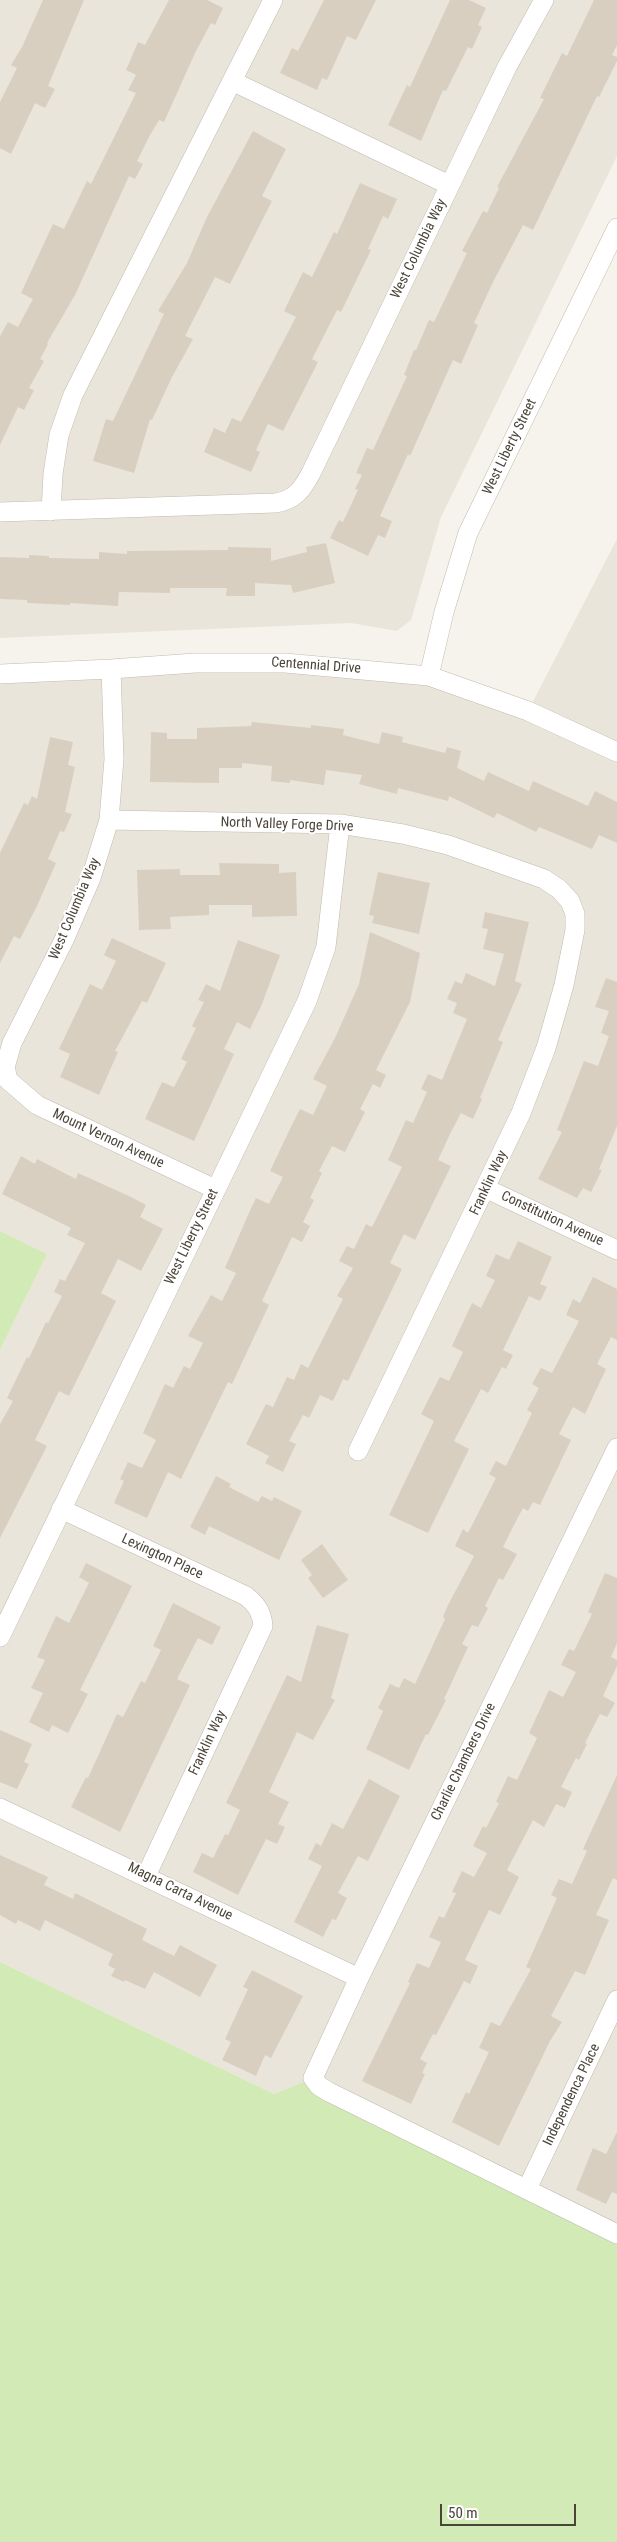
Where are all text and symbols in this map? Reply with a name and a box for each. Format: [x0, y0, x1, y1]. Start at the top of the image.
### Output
street label: West Columbia Way [388, 196, 450, 302]
street label: West Liberty Street [480, 396, 540, 498]
street label: Centennial Drive [271, 654, 361, 678]
street label: North Valley Forge Drive [220, 814, 354, 836]
street label: West Columbia Way [46, 855, 104, 963]
street label: Mount Vernon Avenue [50, 1106, 166, 1172]
street label: Franklin Way [467, 1148, 511, 1218]
street label: West Liberty Street [162, 1186, 222, 1288]
street label: Constitution Avenue [498, 1188, 606, 1250]
street label: Lexington Place [119, 1531, 205, 1583]
street label: Charlie Chambers Drive [428, 1700, 500, 1824]
street label: Franklin Way [186, 1708, 230, 1778]
street label: Magna Carta Avenue [125, 1859, 235, 1925]
street label: Independenca Place [540, 2041, 604, 2149]
scale bar [442, 2494, 578, 2526]
text: 50 m [448, 2504, 478, 2522]

